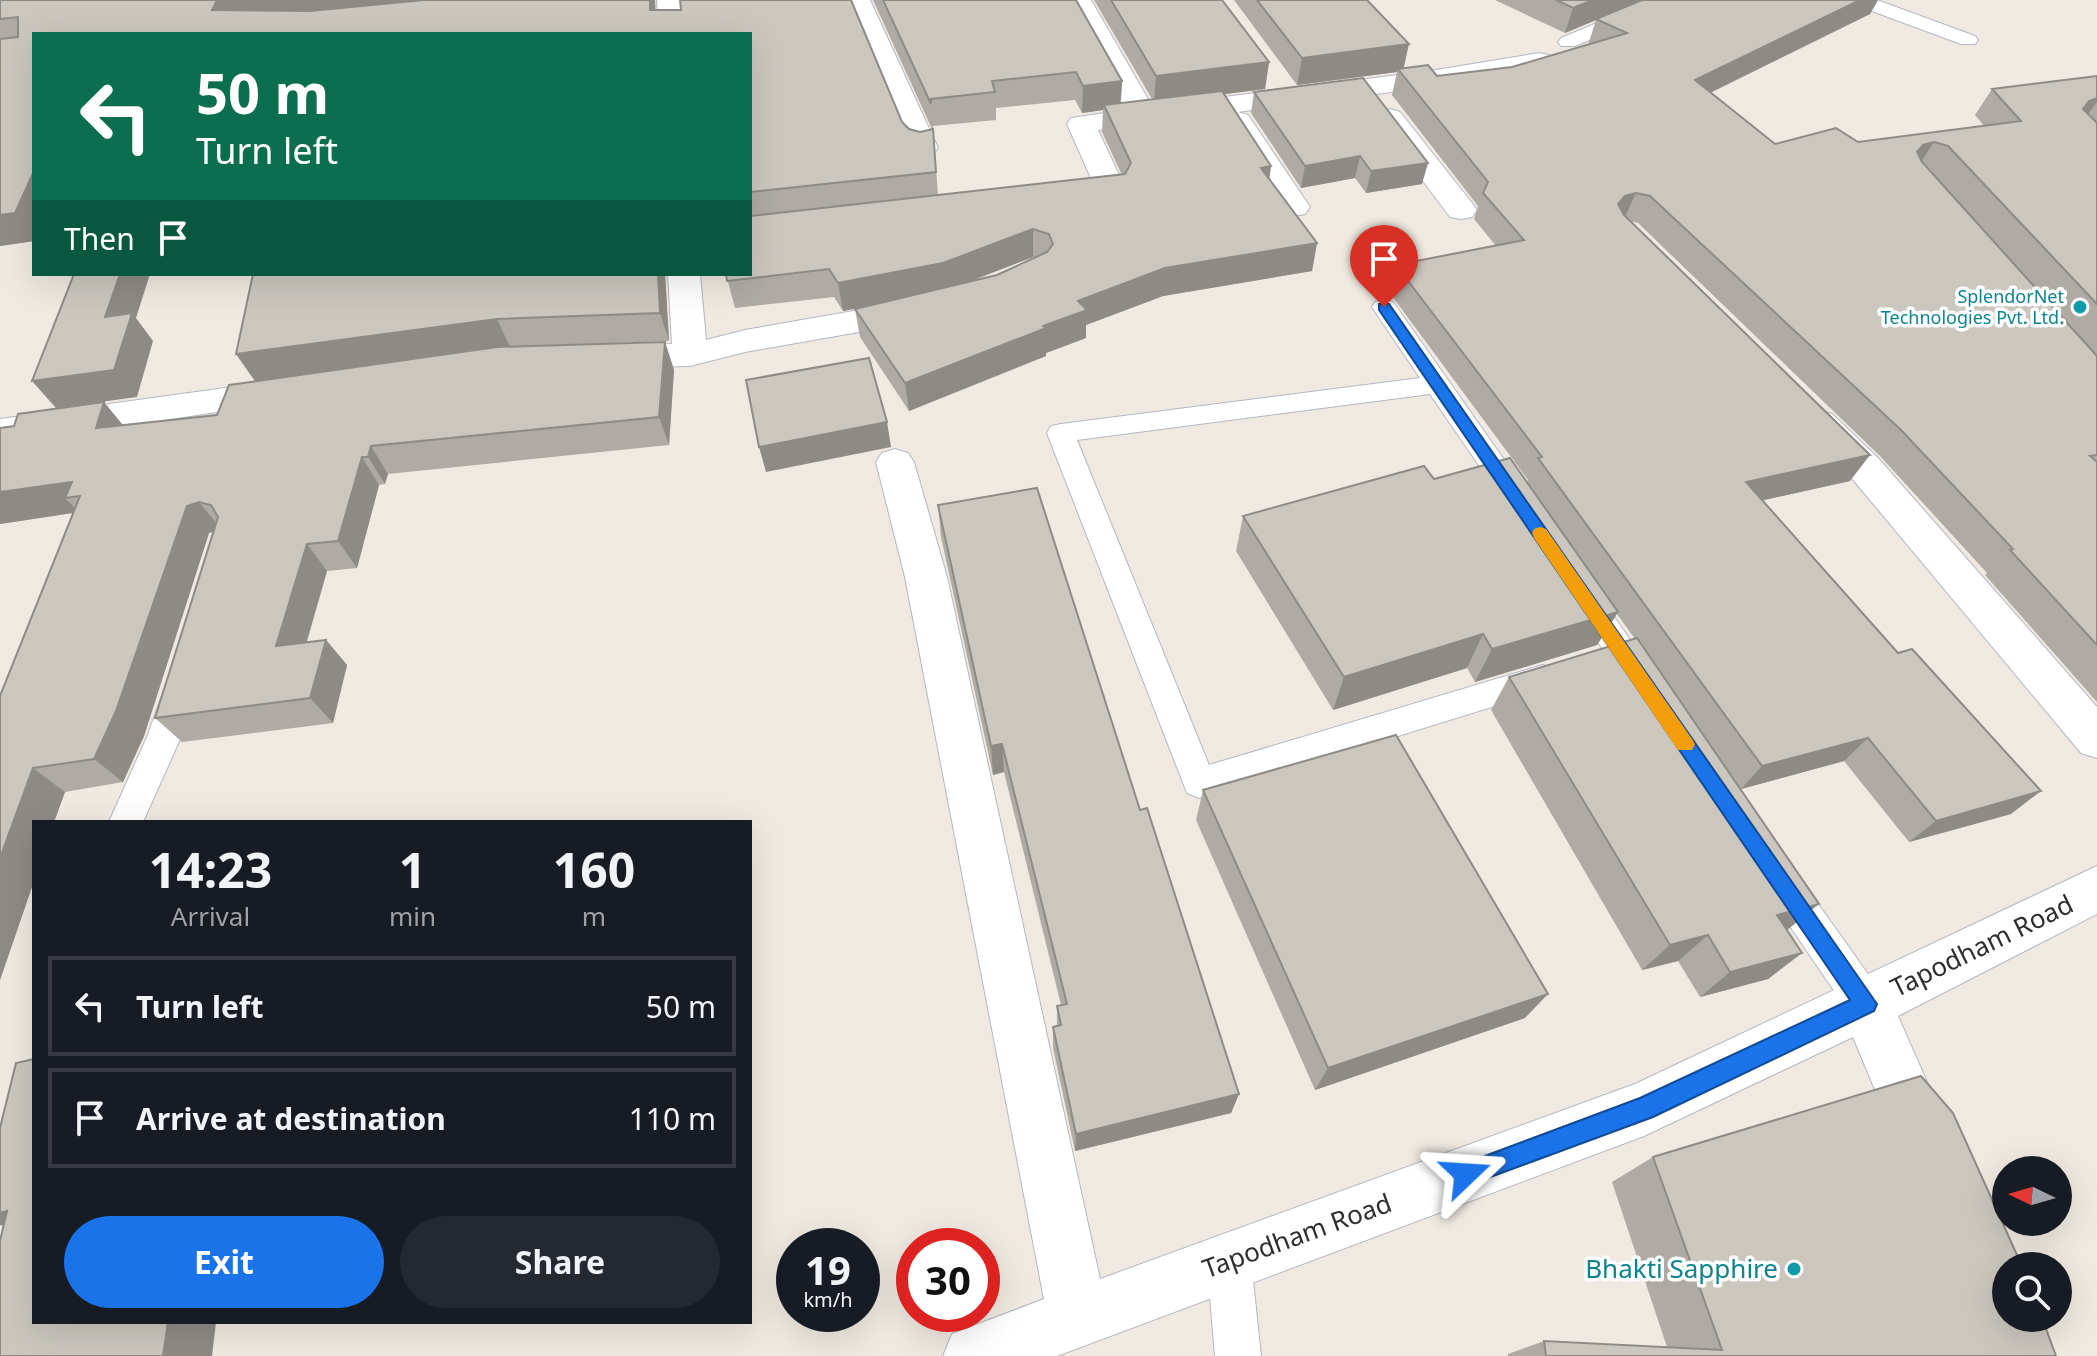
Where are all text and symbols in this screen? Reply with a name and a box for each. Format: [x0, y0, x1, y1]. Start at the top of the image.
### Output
text: 50 m [196, 54, 329, 130]
icon: left [64, 64, 168, 168]
text: Turn left [196, 126, 338, 175]
icon: arrive [151, 216, 195, 260]
text: Then [64, 218, 135, 259]
pin [1350, 225, 1418, 307]
icon: arrive [1362, 237, 1406, 281]
place label: SplendorNet Technologies Pvt. Ltd. [1881, 284, 2064, 329]
marker: SplendorNet Technologies Pvt. Ltd. [2071, 298, 2089, 316]
text: 14:23 [149, 837, 272, 902]
text: 1 [399, 837, 426, 902]
text: 160 [553, 837, 635, 902]
street label: Tapodham Road [1884, 885, 2079, 1005]
text: Arrival [171, 898, 250, 934]
text: min [389, 898, 436, 934]
text: m [582, 898, 606, 934]
icon: left [68, 984, 112, 1028]
text: Turn left [136, 986, 264, 1027]
text: 50 m [646, 986, 716, 1027]
icon: arrive [68, 1096, 112, 1140]
text: Arrive at destination [136, 1098, 446, 1139]
text: 110 m [629, 1098, 716, 1139]
position arrow [1424, 1132, 1508, 1216]
north arrow [1992, 1156, 2072, 1236]
map controls [1992, 1156, 2072, 1332]
street label: Tapodham Road [1197, 1184, 1396, 1286]
button: Exit [64, 1216, 384, 1308]
button: Share [400, 1216, 720, 1308]
speed limit sign: 30 [896, 1228, 1000, 1332]
text: 19 [805, 1242, 851, 1297]
place label: Bhakti Sapphire [1585, 1250, 1778, 1286]
button: search [1992, 1252, 2072, 1332]
marker: Bhakti Sapphire [1785, 1260, 1803, 1278]
text: km/h [803, 1286, 853, 1313]

